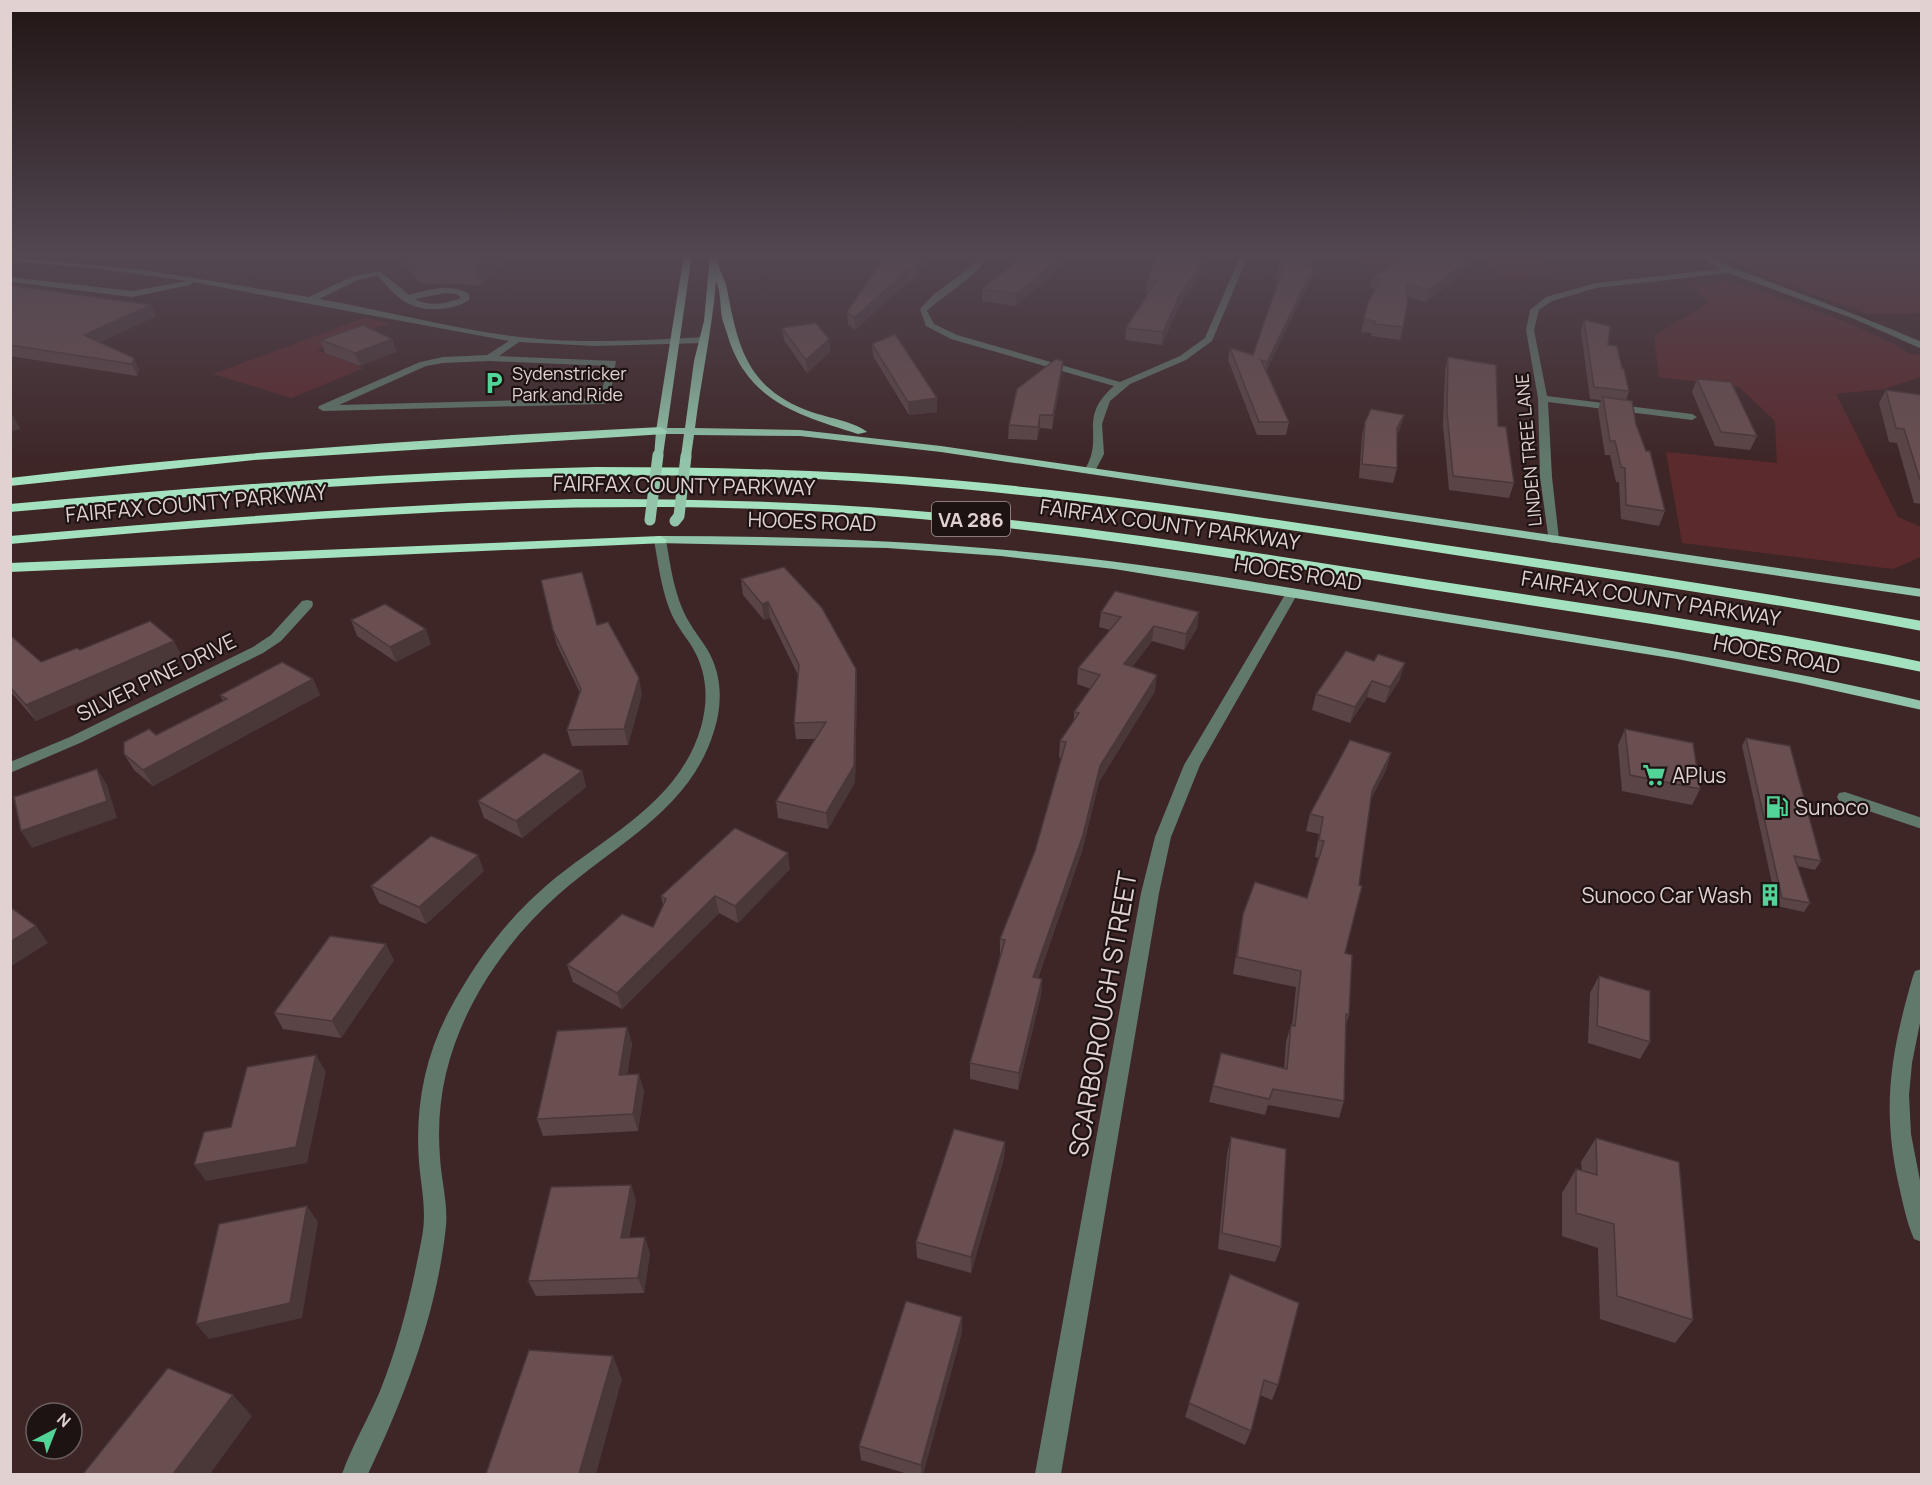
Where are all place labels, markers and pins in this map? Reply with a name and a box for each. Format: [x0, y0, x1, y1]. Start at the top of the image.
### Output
place label: Sydenstricker Park and Ride [512, 361, 627, 406]
parking icon: Sydenstricker Park and Ride [481, 370, 507, 396]
place label: APlus [1672, 761, 1726, 789]
supermarket icon: APlus [1641, 762, 1667, 788]
place label: Sunoco [1795, 793, 1869, 821]
fuel station icon: Sunoco [1764, 794, 1790, 820]
place label: Sunoco Car Wash [1581, 881, 1752, 909]
building icon: Sunoco Car Wash [1757, 882, 1783, 908]

